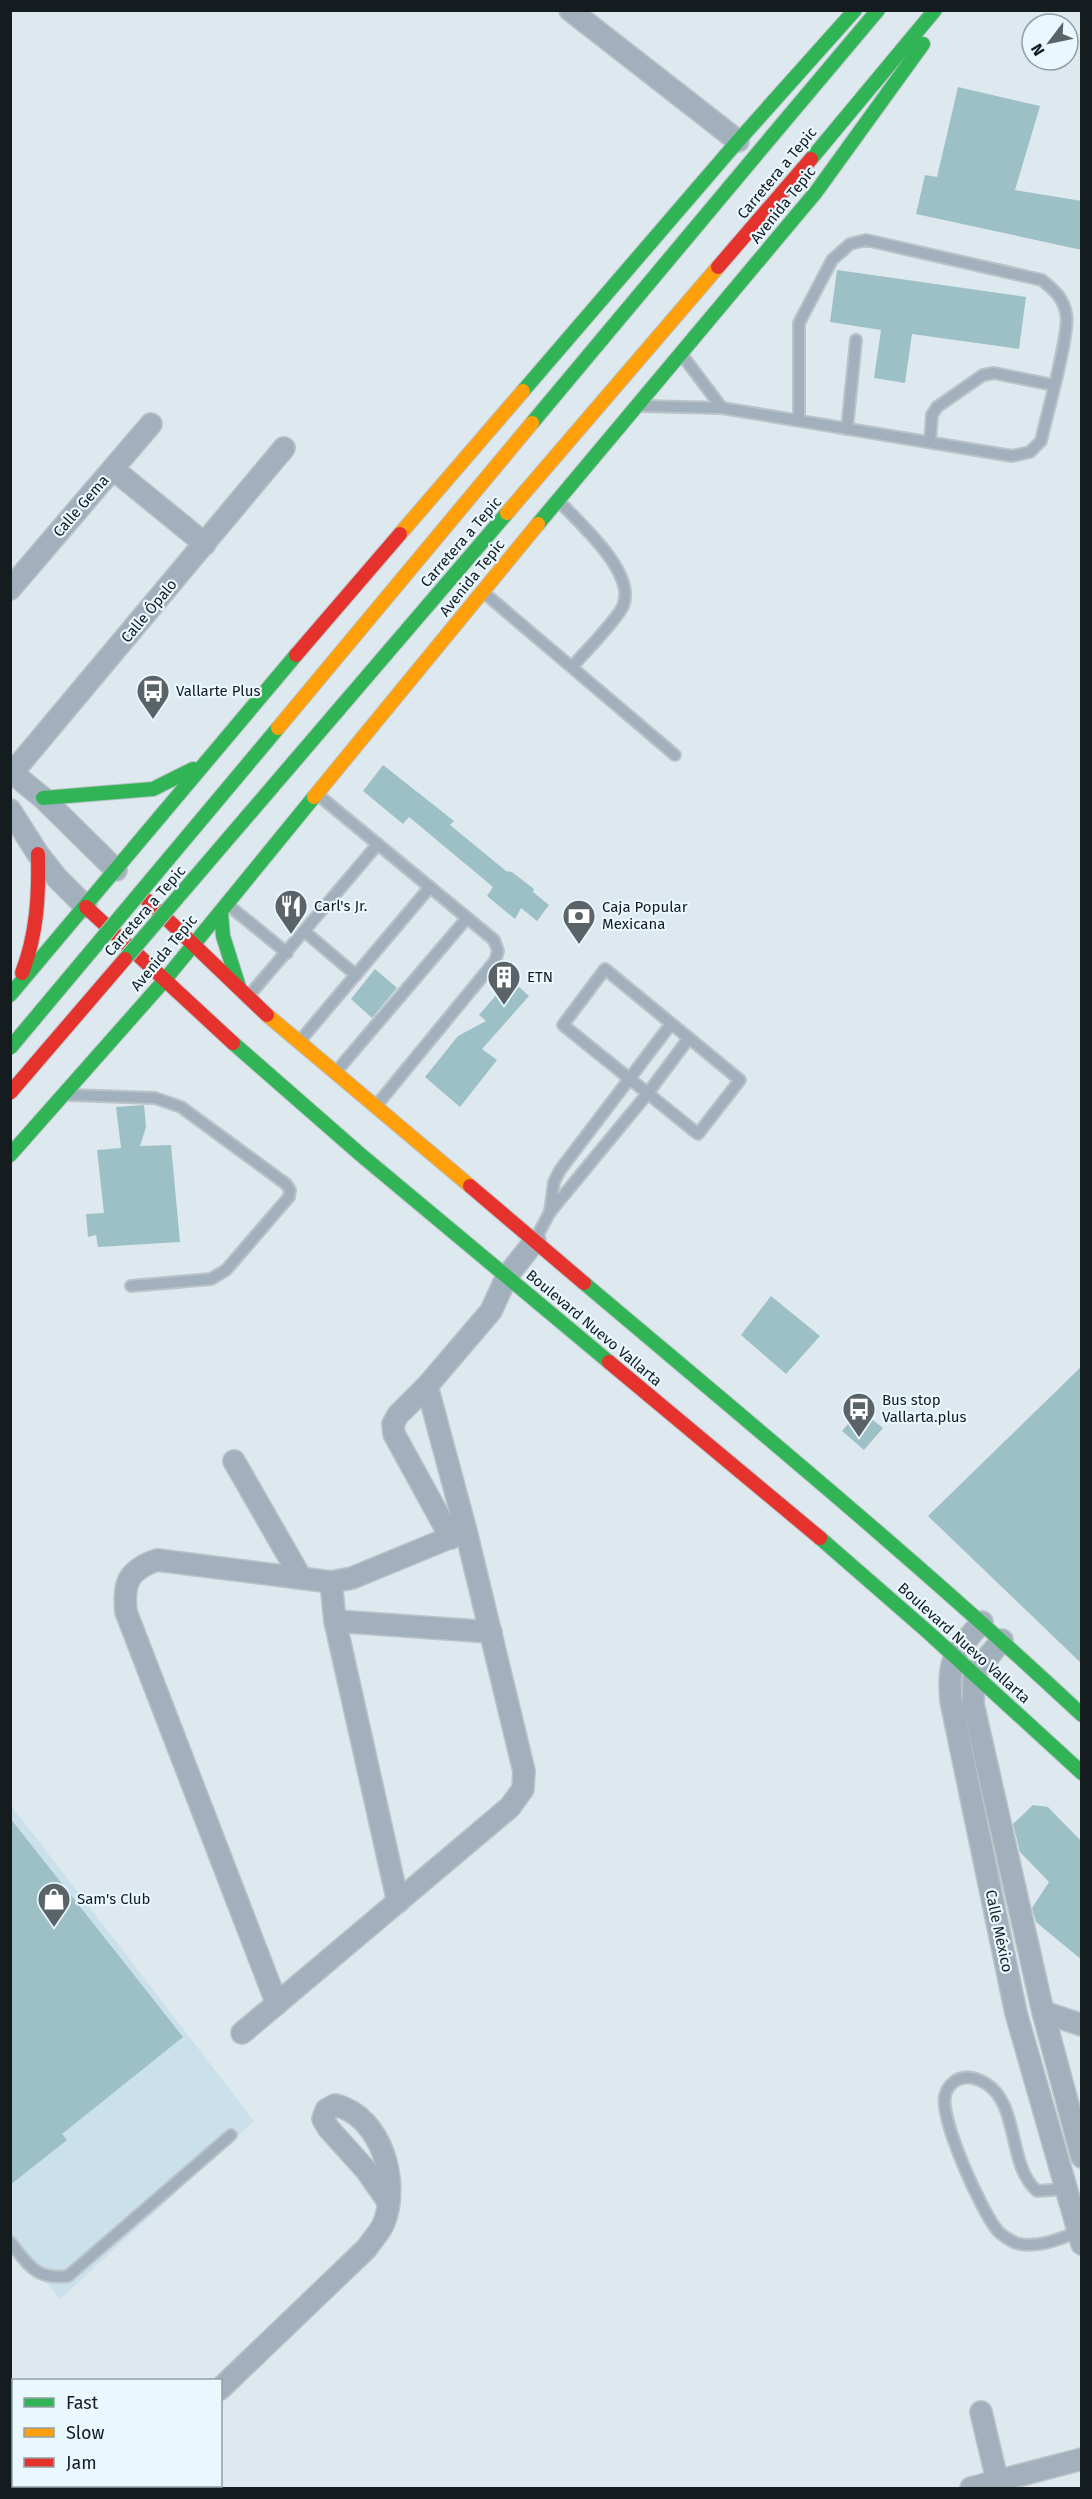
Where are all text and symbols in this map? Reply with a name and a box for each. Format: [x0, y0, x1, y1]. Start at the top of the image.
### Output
north arrow [1020, 12, 1080, 72]
text: N [1027, 40, 1049, 59]
street label: Carretera a Tepic [733, 124, 821, 222]
street label: Avenida Tepic [747, 163, 819, 247]
street label: Calle Gema [49, 471, 113, 541]
street label: Carretera a Tepic [417, 493, 505, 591]
street label: Avenida Tepic [436, 536, 508, 620]
street label: Calle Ópalo [117, 576, 181, 646]
bus stop icon: Vallarte Plus [135, 673, 171, 720]
place label: Vallarte Plus [176, 682, 260, 700]
street label: Carretera a Tepic [101, 862, 189, 960]
restaurant icon: Carl's Jr. [273, 888, 309, 935]
place label: Carl's Jr. [314, 897, 367, 915]
bank icon: Caja Popular Mexicana [561, 898, 597, 945]
place label: Caja Popular Mexicana [602, 898, 688, 933]
street label: Avenida Tepic [127, 911, 201, 995]
building icon: ETN [486, 959, 522, 1006]
place label: ETN [527, 968, 553, 986]
street label: Boulevard Nuevo Vallarta [522, 1266, 666, 1390]
bus stop icon: Bus stop Vallarta.plus [841, 1391, 877, 1438]
place label: Bus stop Vallarta.plus [882, 1391, 967, 1426]
street label: Boulevard Nuevo Vallarta [894, 1579, 1034, 1707]
shop icon: Sam's Club [36, 1881, 72, 1928]
street label: Calle México [981, 1888, 1017, 1974]
place label: Sam's Club [77, 1890, 150, 1908]
legend [12, 2379, 222, 2487]
text: Fast [66, 2392, 99, 2414]
text: Slow [66, 2422, 105, 2444]
text: Jam [66, 2452, 97, 2474]

